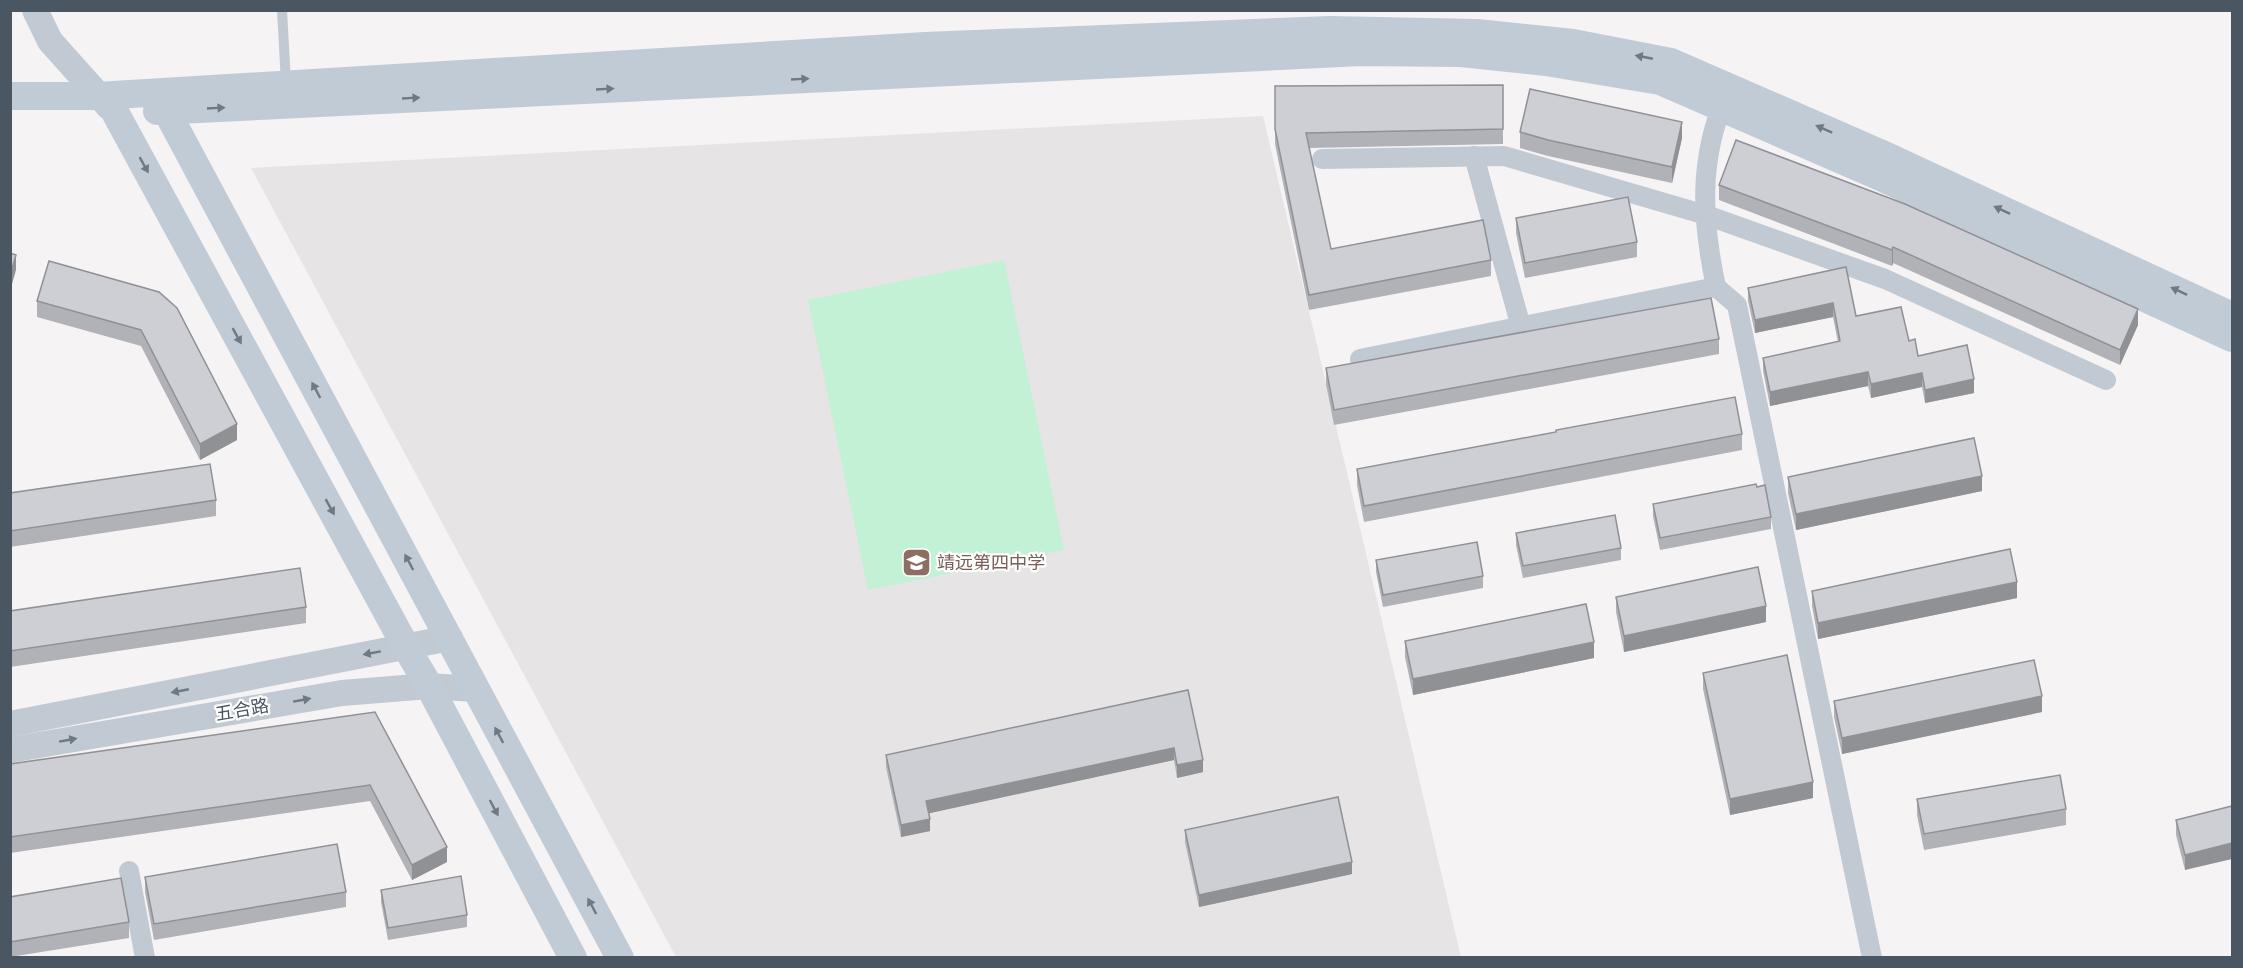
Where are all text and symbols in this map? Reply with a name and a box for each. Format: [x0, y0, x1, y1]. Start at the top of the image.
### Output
one-way arrow [1634, 52, 1653, 61]
one-way arrow [791, 75, 810, 84]
one-way arrow [596, 84, 615, 93]
one-way arrow [401, 94, 420, 103]
one-way arrow [206, 103, 225, 112]
one-way arrow [1816, 125, 1833, 134]
one-way arrow [138, 157, 149, 173]
one-way arrow [1994, 205, 2011, 214]
one-way arrow [2170, 286, 2188, 296]
one-way arrow [232, 328, 242, 345]
one-way arrow [311, 381, 321, 398]
one-way arrow [325, 499, 335, 516]
school or university icon: 靖远第四中学 [900, 547, 932, 579]
place label: 靖远第四中学 [937, 551, 1045, 573]
one-way arrow [404, 553, 414, 570]
one-way arrow [362, 649, 381, 658]
one-way arrow [171, 686, 190, 696]
street label: 五合路 [213, 693, 270, 725]
one-way arrow [292, 695, 311, 704]
one-way arrow [494, 726, 504, 743]
one-way arrow [59, 735, 78, 744]
one-way arrow [489, 799, 499, 816]
one-way arrow [587, 897, 597, 914]

